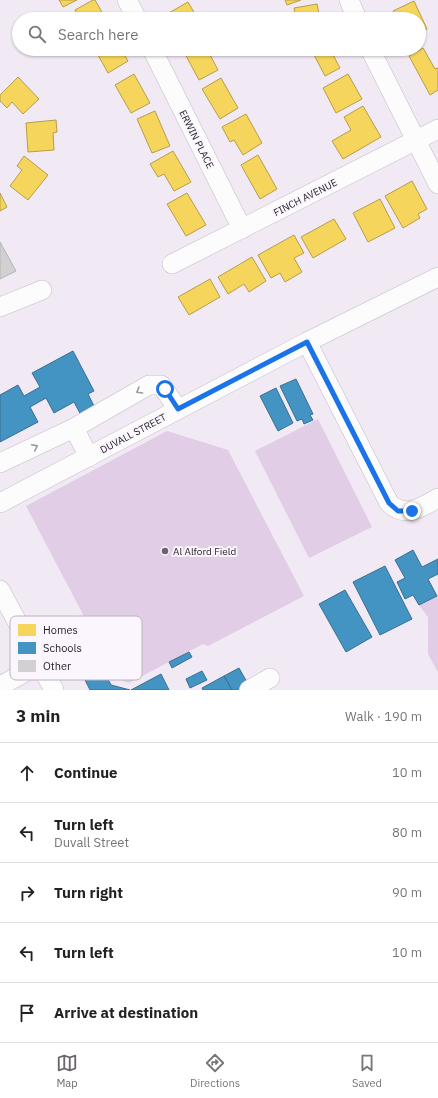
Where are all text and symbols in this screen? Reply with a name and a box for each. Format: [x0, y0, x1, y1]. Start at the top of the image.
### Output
search box [12, 12, 426, 56]
icon: search [26, 23, 48, 45]
text: Search here [58, 25, 138, 44]
street label: ERWIN PLACE [176, 108, 217, 171]
street label: FINCH AVENUE [271, 176, 339, 219]
route start [156, 380, 174, 398]
one-way arrow [136, 386, 143, 393]
street label: DUVALL STREET [98, 410, 169, 456]
one-way arrow [31, 444, 38, 452]
route end [403, 502, 421, 520]
place label: Al Alford Field [173, 545, 236, 558]
marker: Al Alford Field [160, 546, 170, 556]
legend [10, 616, 142, 680]
text: Homes [43, 623, 78, 637]
text: Schools [43, 641, 82, 655]
text: Other [43, 659, 71, 673]
text: 3 min [16, 705, 60, 727]
text: Walk · 190 m [345, 708, 422, 725]
icon: ahead [16, 762, 38, 784]
text: Continue [54, 763, 118, 782]
text: 10 m [392, 764, 422, 781]
text: Turn left [54, 815, 114, 834]
icon: left [16, 822, 38, 844]
text: 80 m [392, 824, 422, 841]
text: Duvall Street [54, 834, 129, 851]
icon: right [16, 882, 38, 904]
text: Turn right [54, 883, 123, 902]
text: 90 m [392, 884, 422, 901]
icon: left [16, 942, 38, 964]
text: Turn left [54, 943, 114, 962]
text: 10 m [392, 944, 422, 961]
icon: arrive [16, 1002, 38, 1024]
text: Arrive at destination [54, 1003, 198, 1022]
tab: Map [56, 1052, 78, 1090]
tab: Directions [190, 1052, 240, 1090]
tab: Saved [352, 1052, 382, 1090]

